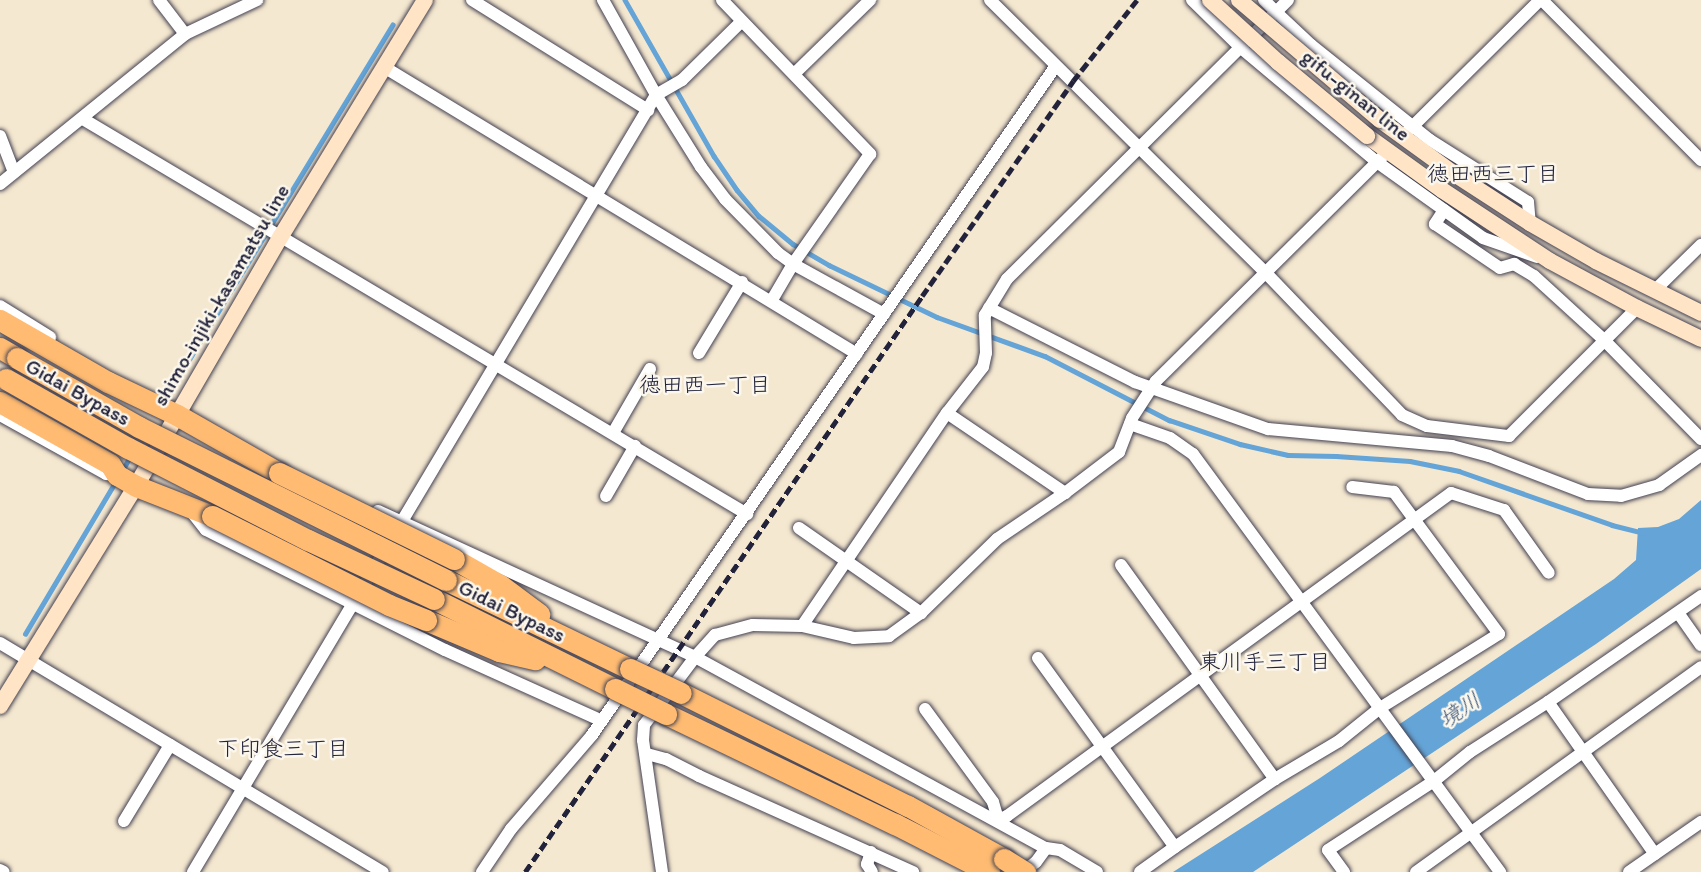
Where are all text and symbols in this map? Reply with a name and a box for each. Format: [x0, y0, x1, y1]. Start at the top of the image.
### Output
street label: gifu-ginan line [1297, 44, 1415, 146]
district label: 徳田西三丁目 [1427, 161, 1559, 187]
street label: shimo-injiki-kasamatsu line [147, 180, 295, 410]
street label: Gidai Bypass [21, 353, 135, 431]
district label: 徳田西一丁目 [639, 372, 771, 398]
street label: Gidai Bypass [455, 574, 569, 648]
district label: 東川手三丁目 [1199, 649, 1331, 675]
water label: 境川 [1434, 687, 1486, 733]
district label: 下印食三丁目 [217, 736, 349, 762]

